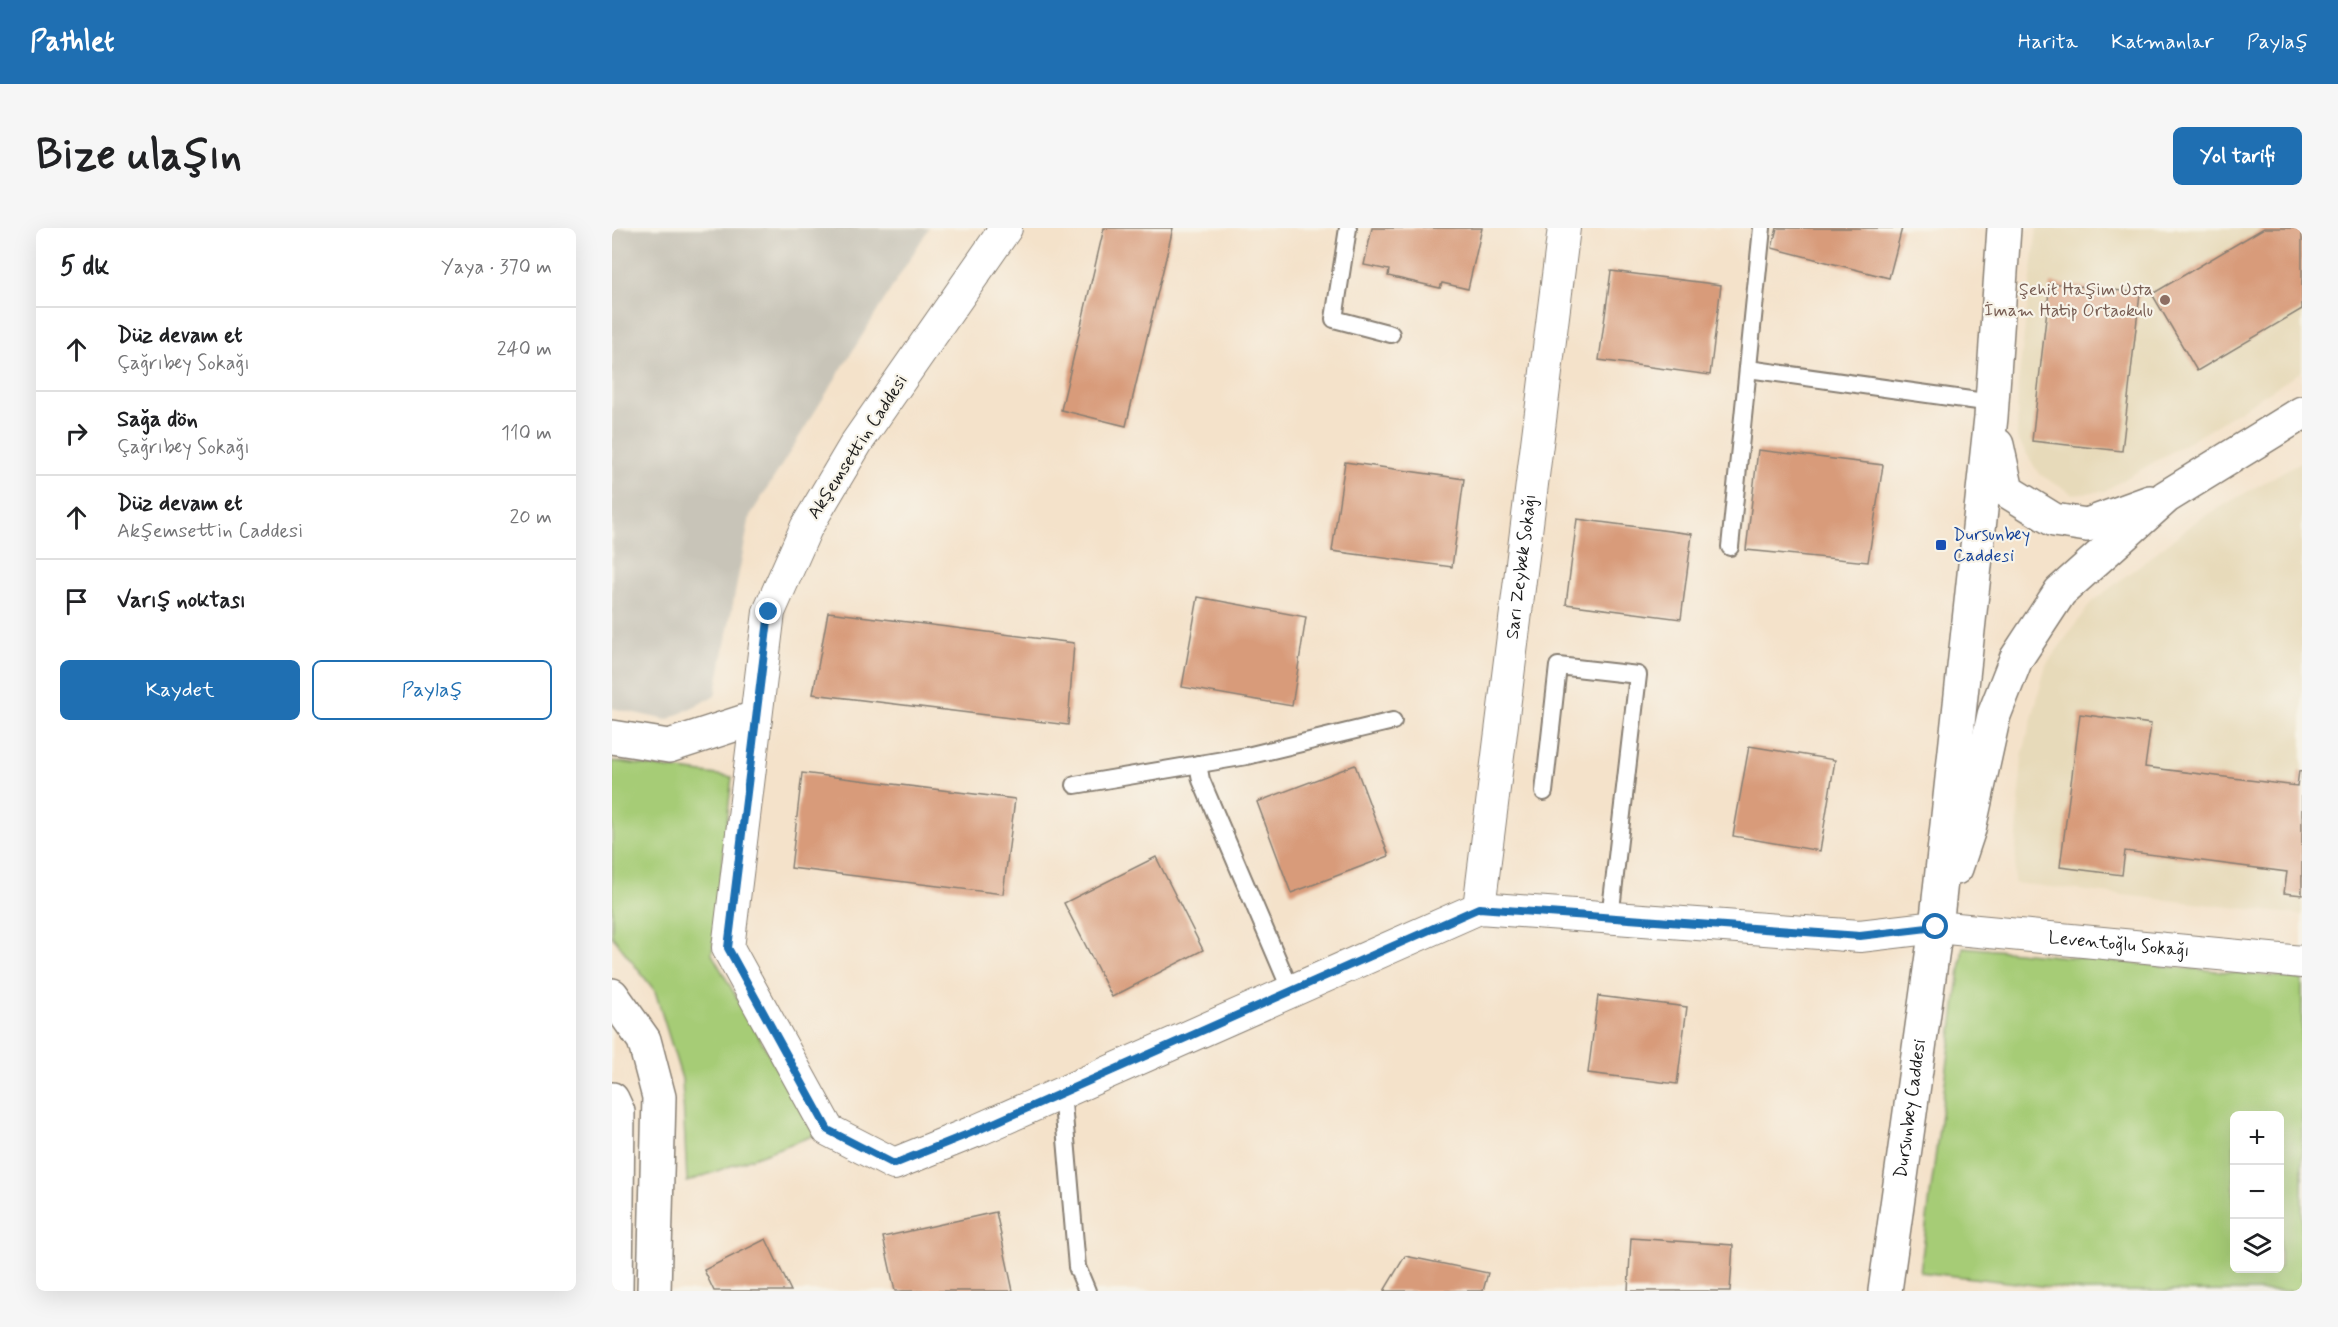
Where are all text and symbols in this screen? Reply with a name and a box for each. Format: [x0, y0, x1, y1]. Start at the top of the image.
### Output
text: Pathlet [30, 24, 114, 61]
text: Harita [2018, 28, 2078, 56]
text: Katmanlar [2111, 28, 2214, 56]
text: Paylaş [2247, 28, 2308, 56]
button: Yol tarifi [2173, 127, 2302, 185]
text: Bize ulaşın [36, 129, 242, 184]
text: 5 dk [60, 250, 109, 284]
text: Yaya · 370 m [441, 254, 552, 281]
place label: Şehit Haşim Usta İmam Hatip Ortaokulu [1984, 278, 2153, 323]
marker: Şehit Haşim Usta İmam Hatip Ortaokulu [2158, 293, 2172, 307]
text: Düz devam et [117, 322, 242, 350]
icon: ahead [60, 333, 93, 366]
text: 240 m [497, 336, 552, 363]
text: Çağrıbey Sokağı [117, 350, 250, 377]
street label: Akşemsettin Caddesi [802, 370, 914, 524]
text: Sağa dön [117, 406, 198, 434]
icon: right [60, 417, 93, 450]
text: 110 m [501, 420, 552, 447]
text: Çağrıbey Sokağı [117, 434, 250, 461]
text: Düz devam et [117, 490, 242, 518]
street label: Sarı Zeybek Sokağı [1501, 493, 1543, 641]
icon: ahead [60, 501, 93, 534]
text: 20 m [509, 504, 552, 531]
text: Akşemsettin Caddesi [117, 518, 303, 545]
place label: Dursunbey Caddesi [1953, 523, 2030, 568]
marker: Dursunbey Caddesi [1934, 538, 1948, 552]
icon: arrive [60, 585, 93, 618]
text: Varış noktası [117, 587, 246, 615]
route end [755, 598, 781, 624]
button: Kaydet [60, 660, 300, 720]
button: Paylaş [312, 660, 552, 720]
route start [1922, 913, 1948, 939]
street label: Leventoğlu Sokağı [2047, 926, 2191, 963]
street label: Dursunbey Caddesi [1889, 1038, 1932, 1180]
map controls [2230, 1111, 2284, 1273]
button: + [2230, 1111, 2284, 1165]
button: − [2230, 1165, 2284, 1219]
button: layers [2230, 1219, 2284, 1273]

